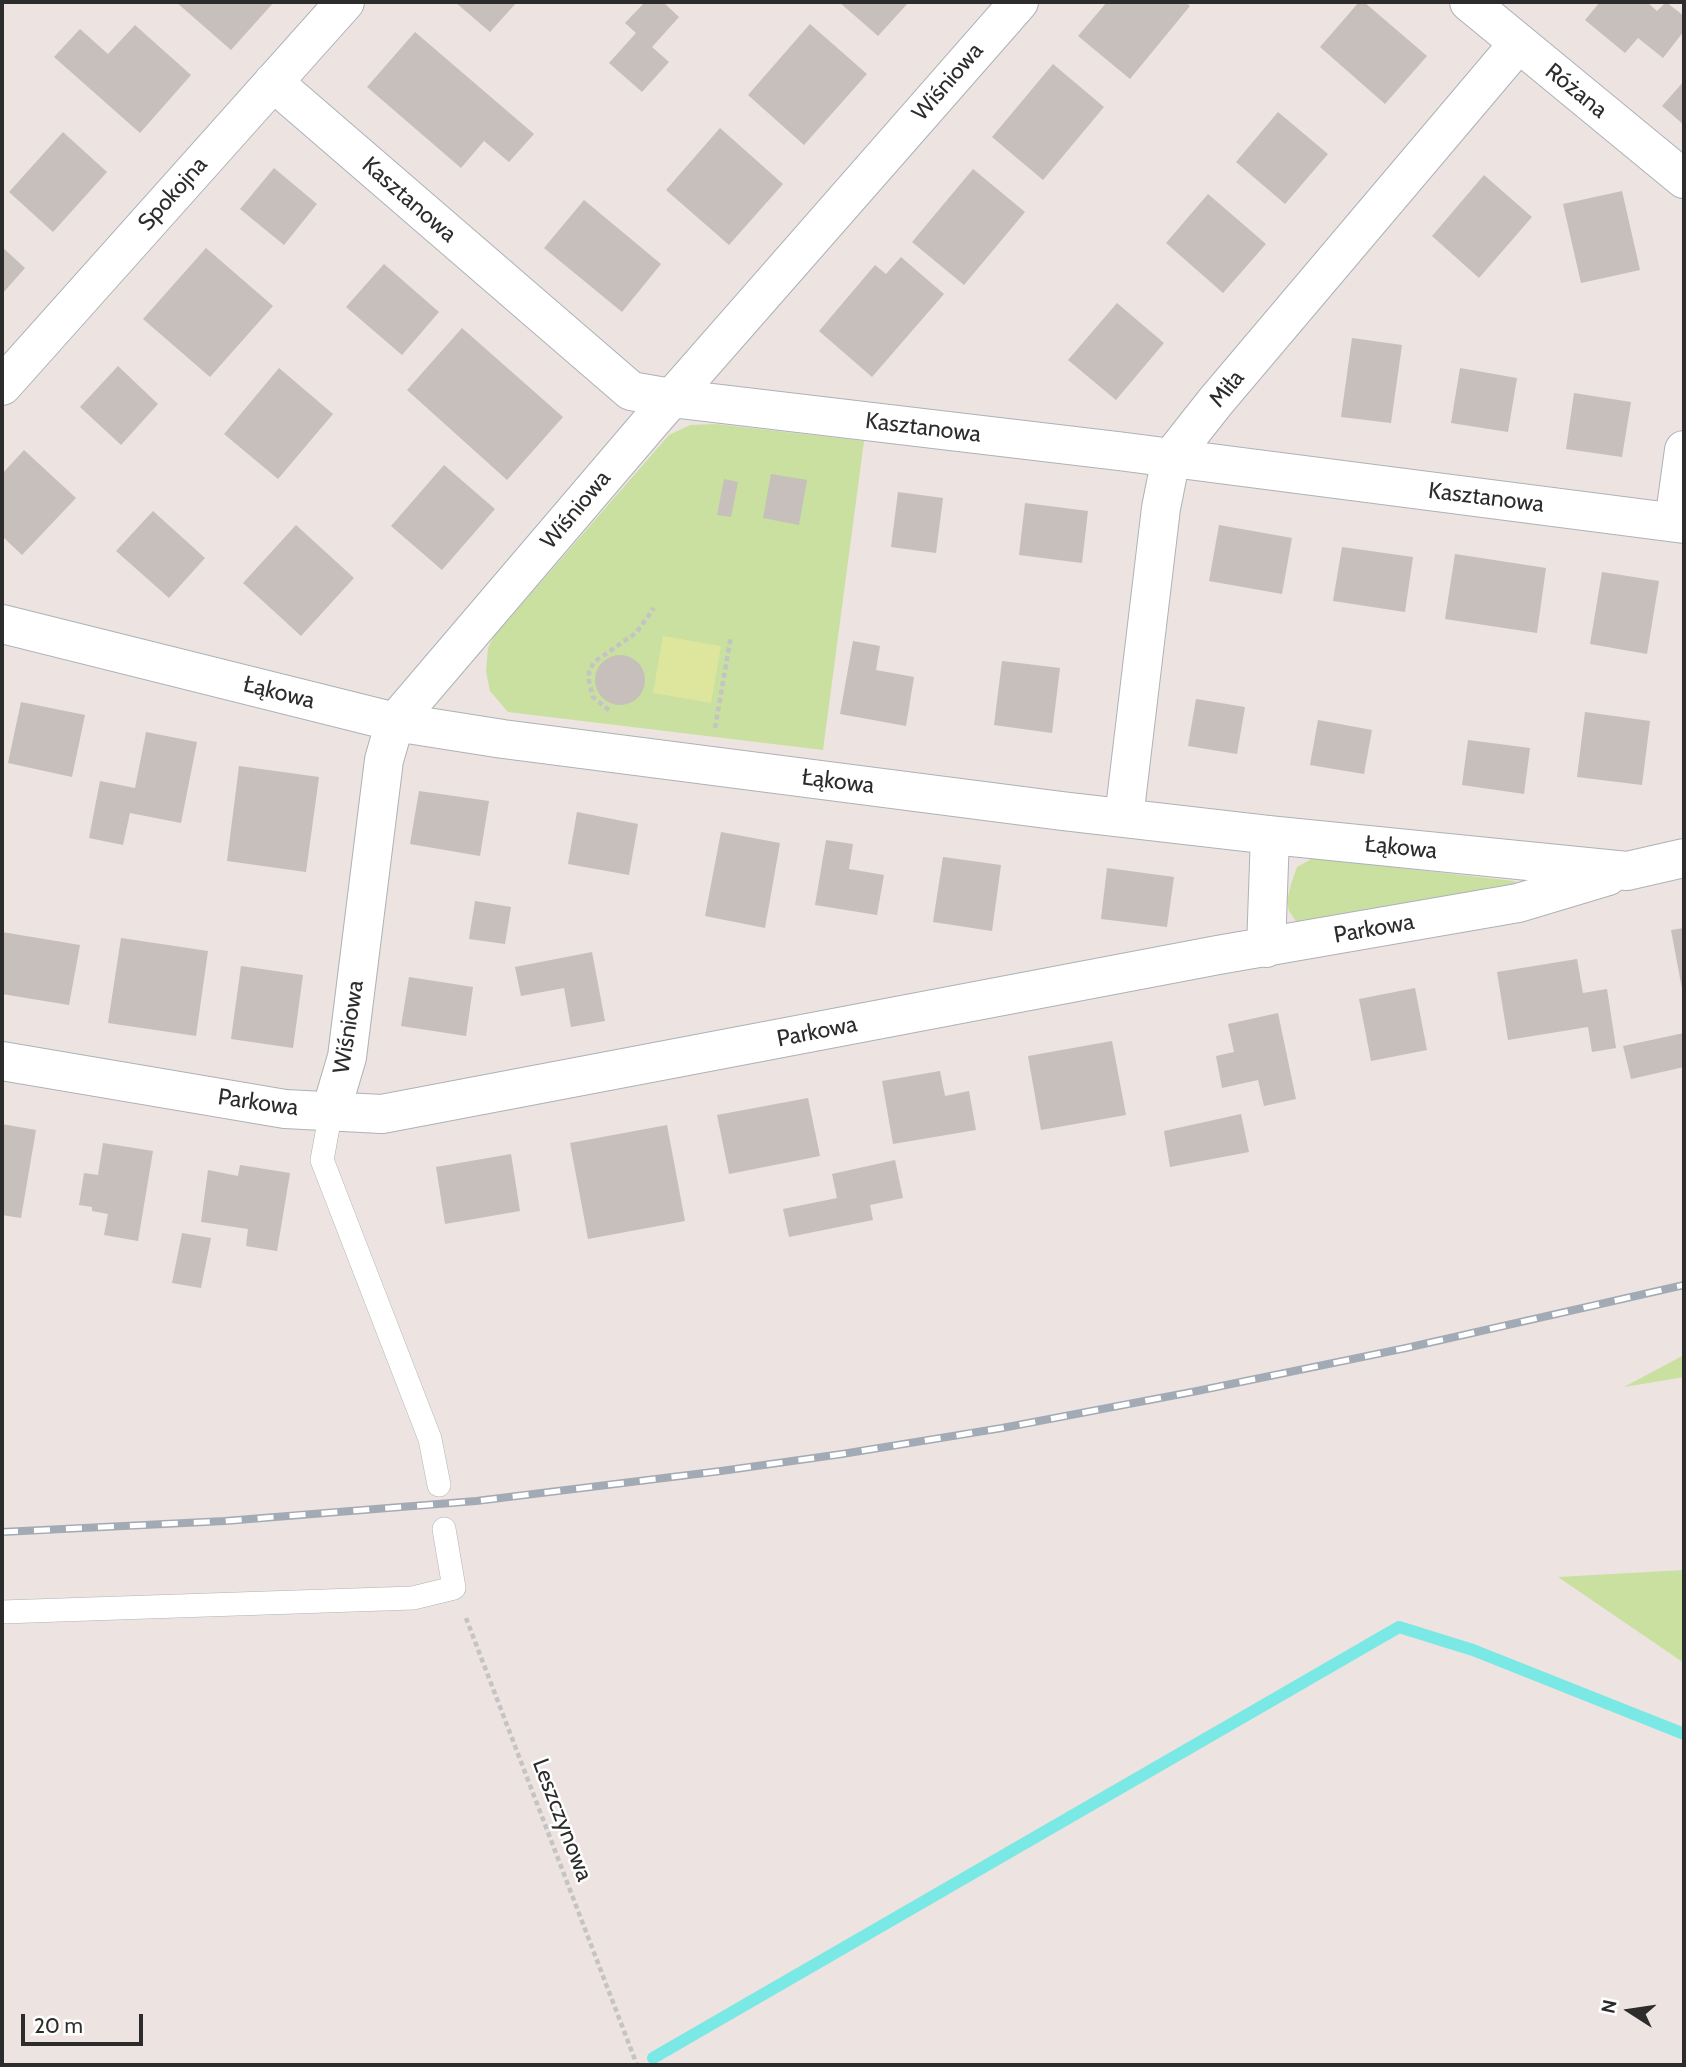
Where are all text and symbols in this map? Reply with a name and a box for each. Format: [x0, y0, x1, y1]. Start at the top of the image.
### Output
street label: Wiśniowa [907, 38, 989, 126]
street label: Różana [1539, 58, 1613, 124]
street label: Spokojna [133, 151, 213, 237]
street label: Kasztanowa [356, 151, 462, 249]
street label: Miła [1204, 365, 1250, 413]
street label: Kasztanowa [864, 407, 982, 449]
street label: Wiśniowa [535, 465, 617, 555]
street label: Kasztanowa [1427, 477, 1545, 519]
street label: Łąkowa [240, 671, 318, 715]
street label: Łąkowa [800, 764, 876, 800]
street label: Łąkowa [1363, 830, 1439, 866]
street label: Parkowa [1332, 908, 1416, 950]
street label: Wiśniowa [328, 978, 370, 1076]
street label: Parkowa [775, 1011, 859, 1053]
street label: Parkowa [216, 1084, 300, 1122]
street label: Leszczynowa [526, 1755, 598, 1885]
north arrow [1595, 1976, 1665, 2046]
text: N [1596, 1998, 1622, 2015]
scale bar [24, 2000, 147, 2044]
text: 20 m [34, 2013, 83, 2038]

